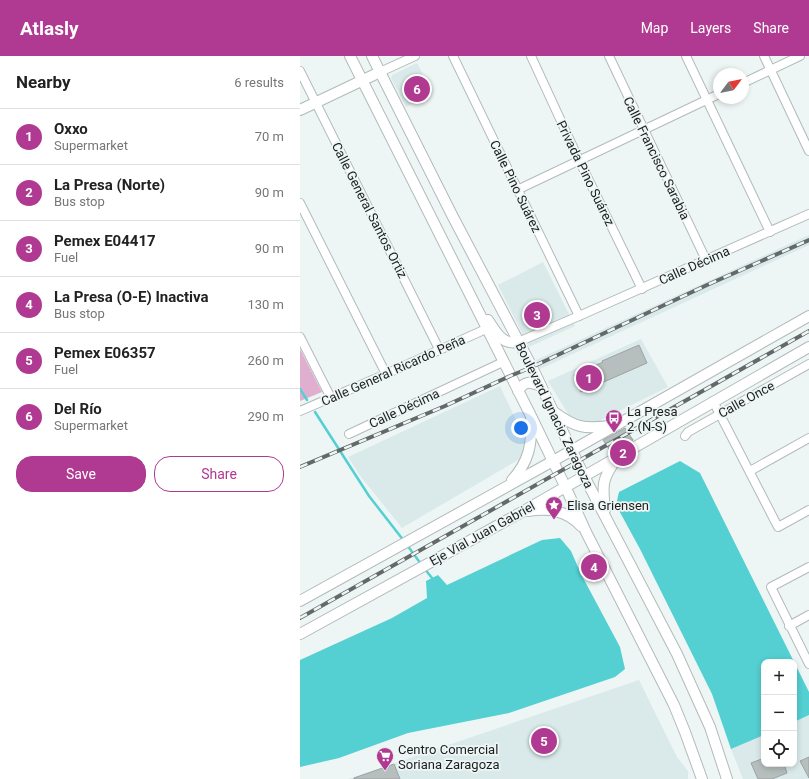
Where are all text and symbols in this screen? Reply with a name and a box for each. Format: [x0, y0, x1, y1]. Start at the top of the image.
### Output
text: Atlasly [20, 17, 79, 40]
text: Map [641, 20, 668, 36]
text: Layers [690, 20, 731, 36]
text: Share [753, 20, 789, 36]
north arrow [713, 68, 749, 104]
text: Nearby [16, 72, 71, 92]
pin: 6 [404, 74, 430, 104]
text: 6 results [234, 75, 284, 90]
street label: Calle Francisco Sarabia [620, 94, 693, 222]
street label: Privada Pino Suárez [554, 118, 618, 229]
text: Oxxo [54, 120, 88, 138]
text: 1 [25, 129, 33, 144]
text: 70 m [255, 129, 284, 144]
text: Supermarket [54, 138, 128, 153]
street label: Calle Pino Suárez [487, 138, 545, 235]
street label: Calle General Santos Ortiz [329, 140, 411, 281]
text: La Presa (Norte) [54, 176, 165, 194]
text: 2 [25, 185, 33, 200]
text: 90 m [255, 185, 284, 200]
text: Bus stop [54, 194, 105, 209]
text: Pemex E04417 [54, 232, 156, 250]
text: 3 [25, 241, 33, 256]
text: 90 m [255, 241, 284, 256]
street label: Calle Décima [657, 243, 732, 288]
text: Fuel [54, 250, 78, 265]
text: La Presa (O-E) Inactiva [54, 288, 209, 306]
text: 4 [25, 297, 33, 312]
text: 130 m [247, 297, 284, 312]
pin: 3 [524, 300, 550, 330]
text: Bus stop [54, 306, 105, 321]
street label: Calle General Ricardo Peña [319, 332, 467, 409]
street label: Boulevard Ignacio Zaragoza [513, 340, 597, 491]
text: Pemex E06357 [54, 344, 156, 362]
text: 5 [25, 353, 33, 368]
text: 260 m [247, 353, 284, 368]
text: Fuel [54, 362, 78, 377]
pin: 1 [576, 363, 602, 393]
street label: Calle Once [716, 378, 777, 421]
street label: Calle Décima [367, 386, 442, 431]
text: Del Río [54, 400, 102, 418]
place label: La Presa 2 (N-S) [627, 404, 677, 434]
bus stop icon: La Presa 2 (N-S) [604, 408, 624, 433]
text: 6 [25, 409, 33, 424]
text: 290 m [247, 409, 284, 424]
text: Supermarket [54, 418, 128, 433]
your location [511, 418, 531, 438]
pin: 2 [610, 438, 636, 468]
button: Save [16, 456, 146, 492]
button: Share [154, 456, 284, 492]
place icon: Elisa Griensen [544, 495, 564, 520]
street label: Eje Vial Juan Gabriel [427, 498, 538, 569]
place label: Elisa Griensen [567, 498, 649, 513]
pin: 4 [581, 552, 607, 582]
map controls [761, 659, 797, 767]
button: + [761, 659, 797, 695]
button: − [761, 695, 797, 731]
pin: 5 [531, 726, 557, 756]
button: locate [761, 731, 797, 767]
place label: Centro Comercial Soriana Zaragoza [398, 742, 499, 772]
supermarket icon: Centro Comercial Soriana Zaragoza [375, 746, 395, 771]

